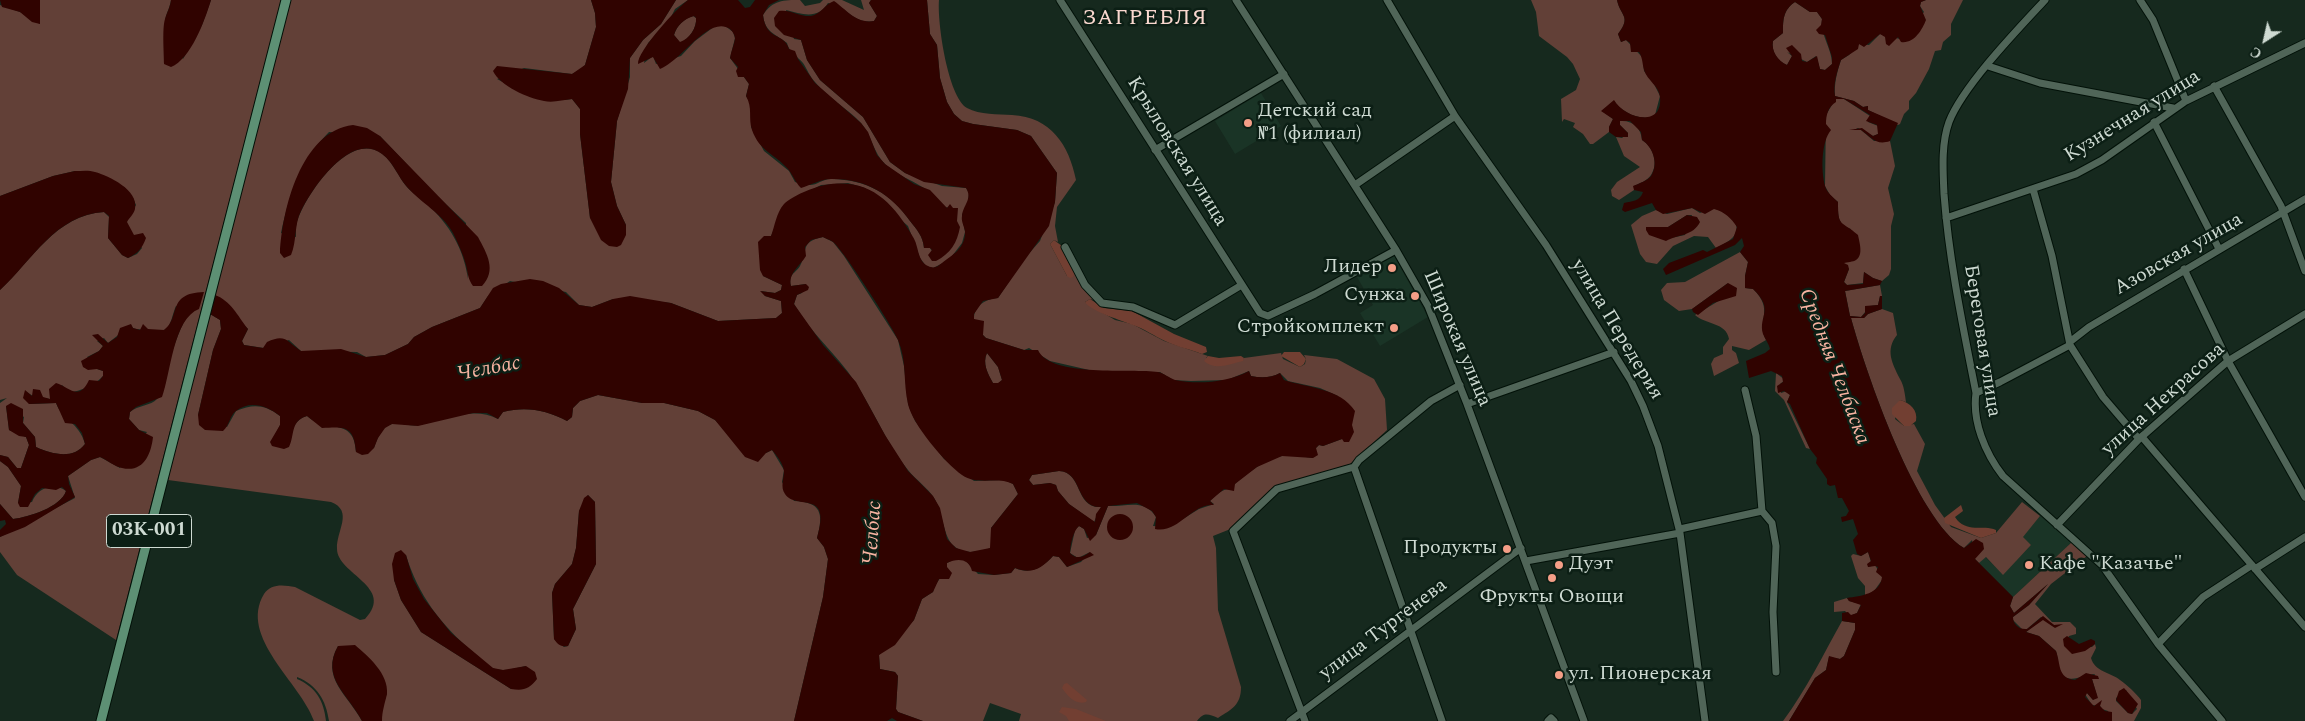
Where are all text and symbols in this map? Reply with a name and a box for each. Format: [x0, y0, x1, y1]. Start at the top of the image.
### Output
district label: ЗАГРЕБЛЯ [1081, 7, 1209, 33]
north arrow [2240, 15, 2290, 65]
text: С [2246, 41, 2266, 64]
street label: Кузнечная улица [2061, 66, 2205, 168]
street label: Крыловская улица [1120, 73, 1232, 231]
place label: Детский сад №1 (филиал) [1258, 100, 1372, 147]
marker: Детский сад №1 (филиал) [1242, 117, 1254, 129]
street label: Азовская улица [2111, 209, 2247, 301]
street label: улица Передерия [1565, 255, 1667, 405]
place label: Лидер [1324, 256, 1382, 280]
marker: Лидер [1386, 262, 1398, 274]
street label: Береговая улица [1957, 263, 2005, 419]
street label: Широкая улица [1416, 267, 1496, 411]
place label: Сунжа [1344, 284, 1405, 308]
water label: Средняя Челбаска [1792, 286, 1874, 448]
marker: Сунжа [1409, 290, 1421, 302]
place label: Стройкомплект [1237, 316, 1384, 340]
marker: Стройкомплект [1388, 322, 1400, 334]
street label: улица Некрасова [2097, 338, 2231, 462]
water label: Челбас [455, 352, 523, 388]
water label: Челбас [859, 500, 889, 566]
road number: 03К-001 [106, 514, 192, 548]
place label: Продукты [1403, 537, 1497, 561]
marker: Продукты [1501, 543, 1513, 555]
place label: Дуэт [1569, 553, 1613, 577]
place label: Кафе "Казачье" [2039, 553, 2183, 577]
marker: Дуэт [1553, 559, 1565, 571]
marker: Кафе "Казачье" [2023, 559, 2035, 571]
marker: Фрукты Овощи [1546, 572, 1558, 584]
street label: улица Тургенева [1315, 574, 1453, 686]
place label: Фрукты Овощи [1480, 586, 1624, 610]
place label: ул. Пионерская [1569, 663, 1712, 687]
marker: ул. Пионерская [1553, 669, 1565, 681]

